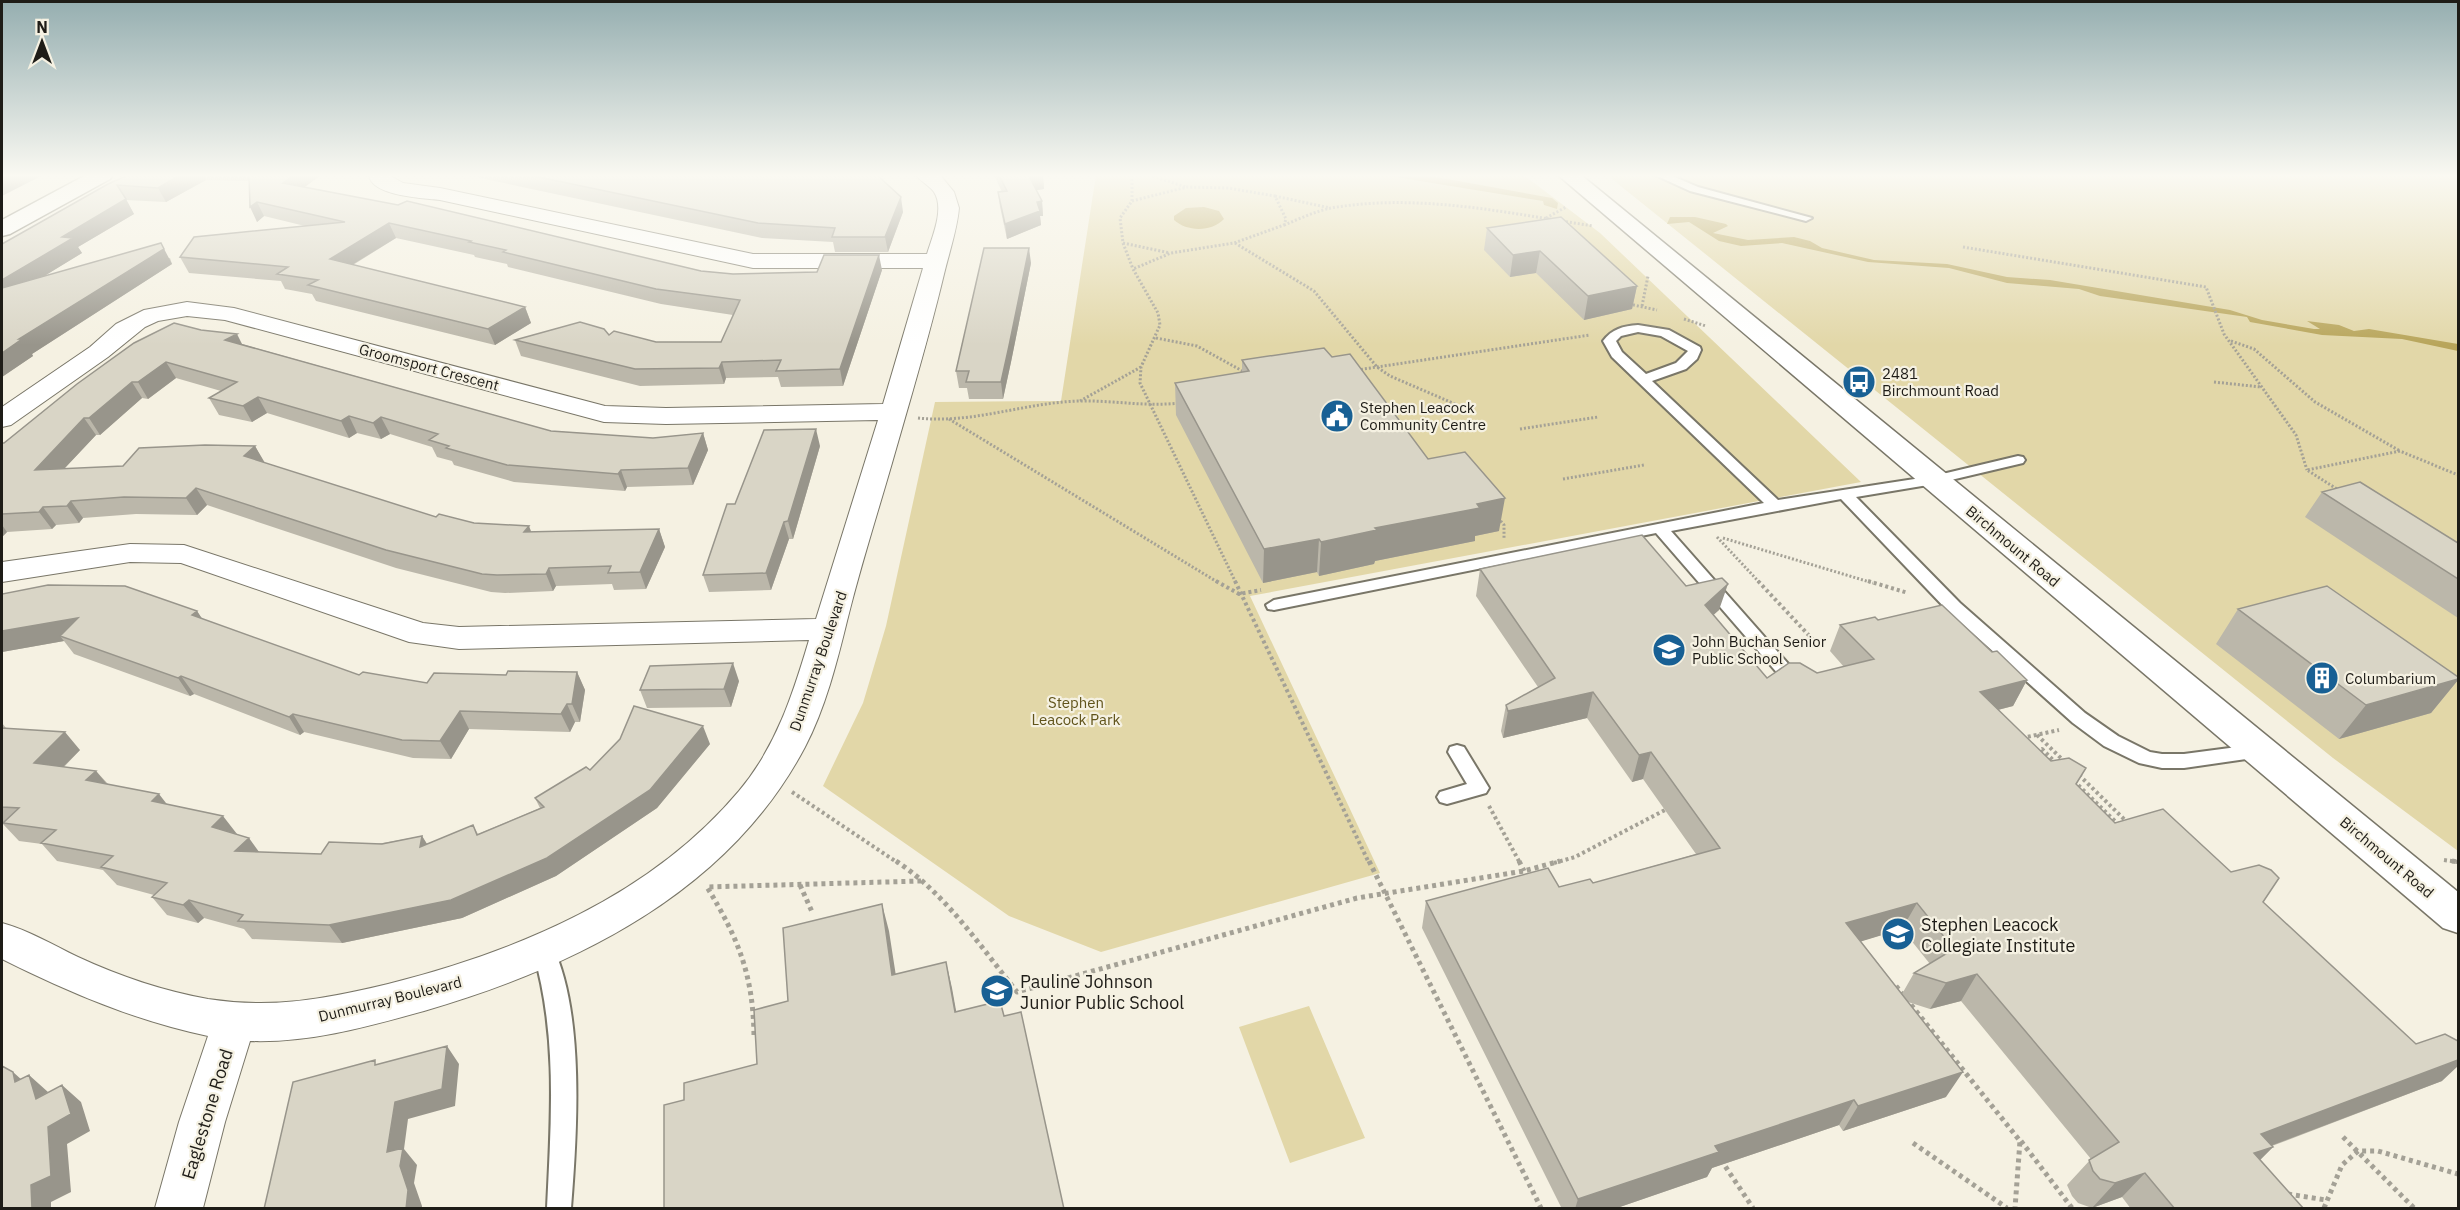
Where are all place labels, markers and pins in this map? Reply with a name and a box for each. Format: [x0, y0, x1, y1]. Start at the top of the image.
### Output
bus stop icon: 2481 Birchmount Road [1841, 364, 1877, 400]
place label: 2481 Birchmount Road [1882, 364, 1999, 400]
public building icon: Stephen Leacock Community Centre [1319, 398, 1355, 434]
place label: Stephen Leacock Community Centre [1360, 398, 1486, 434]
school or university icon: John Buchan Senior Public School [1651, 632, 1687, 668]
place label: John Buchan Senior Public School [1692, 632, 1827, 668]
building icon: Columbarium [2304, 660, 2340, 696]
place label: Columbarium [2345, 669, 2436, 688]
place label: Stephen Leacock Collegiate Institute [1921, 913, 2076, 957]
school or university icon: Stephen Leacock Collegiate Institute [1880, 916, 1916, 952]
place label: Pauline Johnson Junior Public School [1020, 970, 1184, 1014]
school or university icon: Pauline Johnson Junior Public School [979, 973, 1015, 1009]

